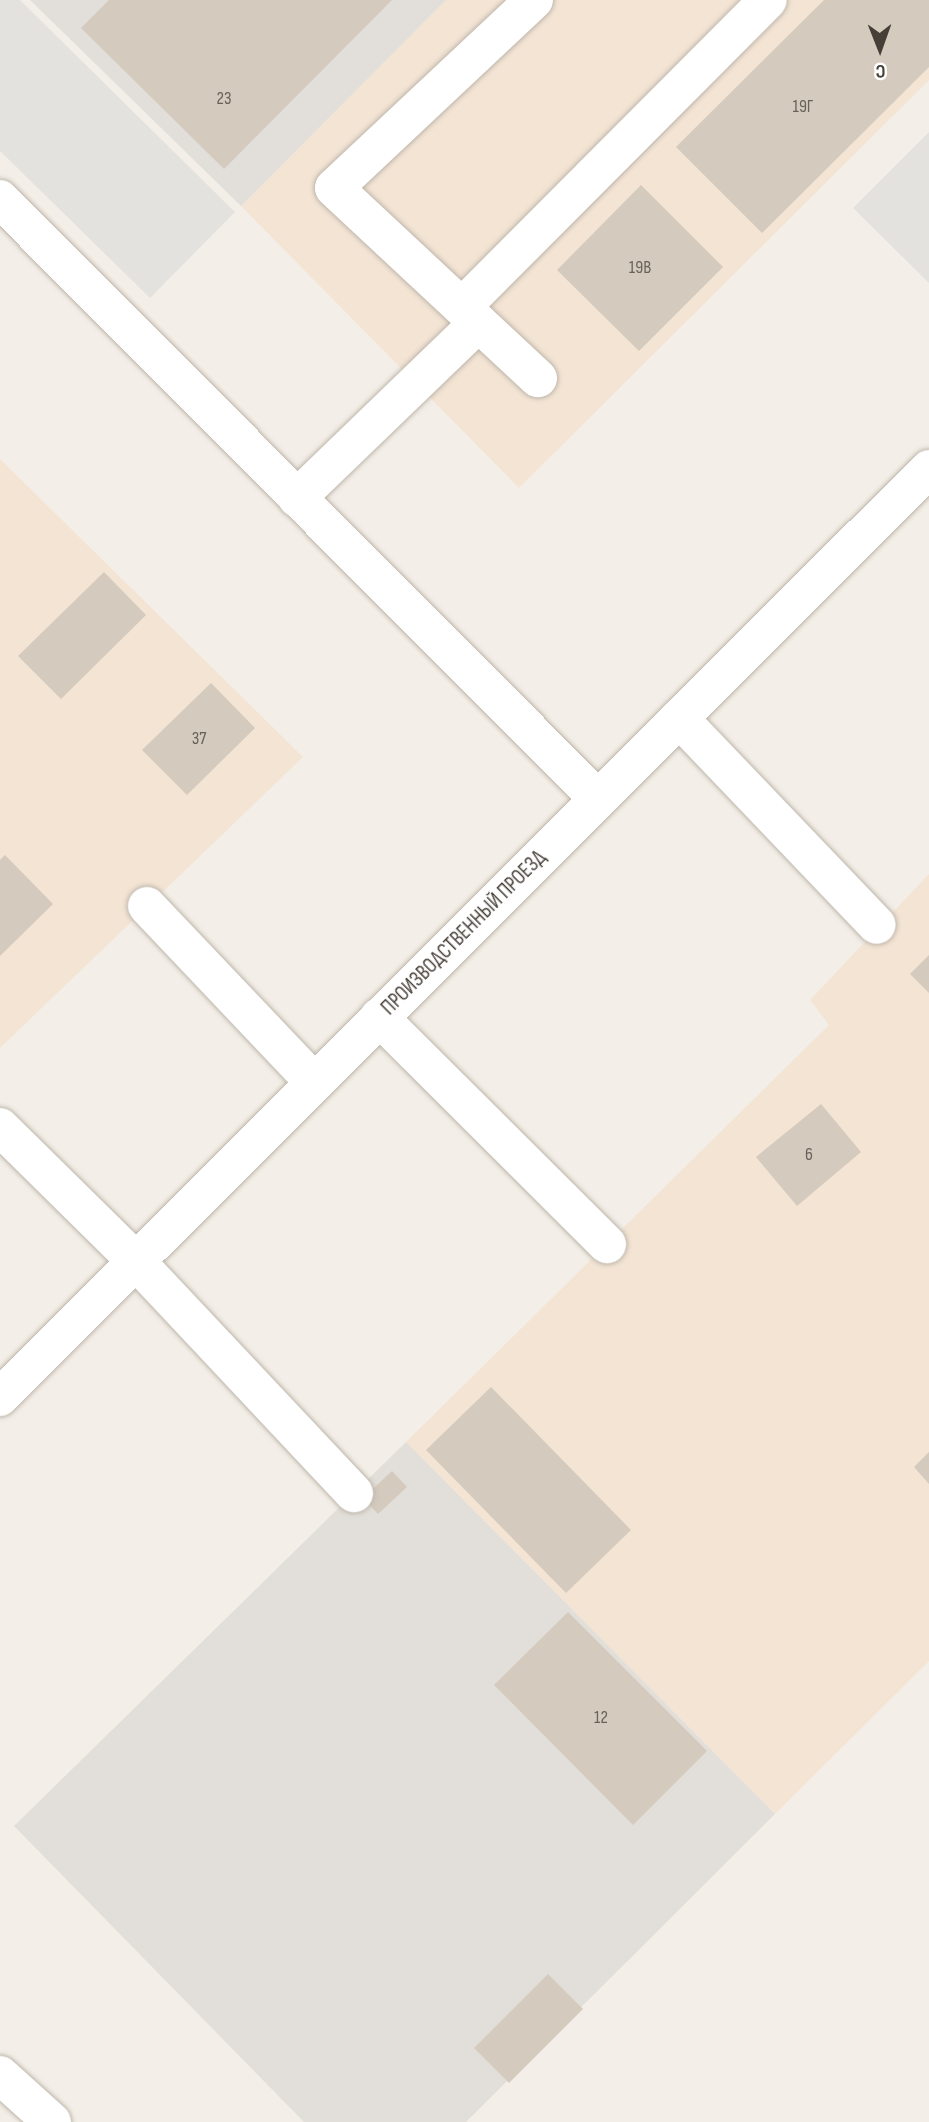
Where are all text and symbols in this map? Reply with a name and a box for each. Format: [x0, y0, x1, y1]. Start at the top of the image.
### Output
north arrow [845, 14, 915, 84]
text: С [875, 59, 885, 82]
house number: 23 [217, 88, 231, 110]
house number: 19Г [793, 96, 813, 118]
house number: 19В [629, 257, 651, 279]
house number: 37 [192, 728, 206, 750]
street label: ПРОИЗВОДСТВЕННЫЙ ПРОЕЗД [376, 845, 552, 1021]
house number: 6 [805, 1144, 813, 1166]
house number: 12 [594, 1707, 608, 1729]

